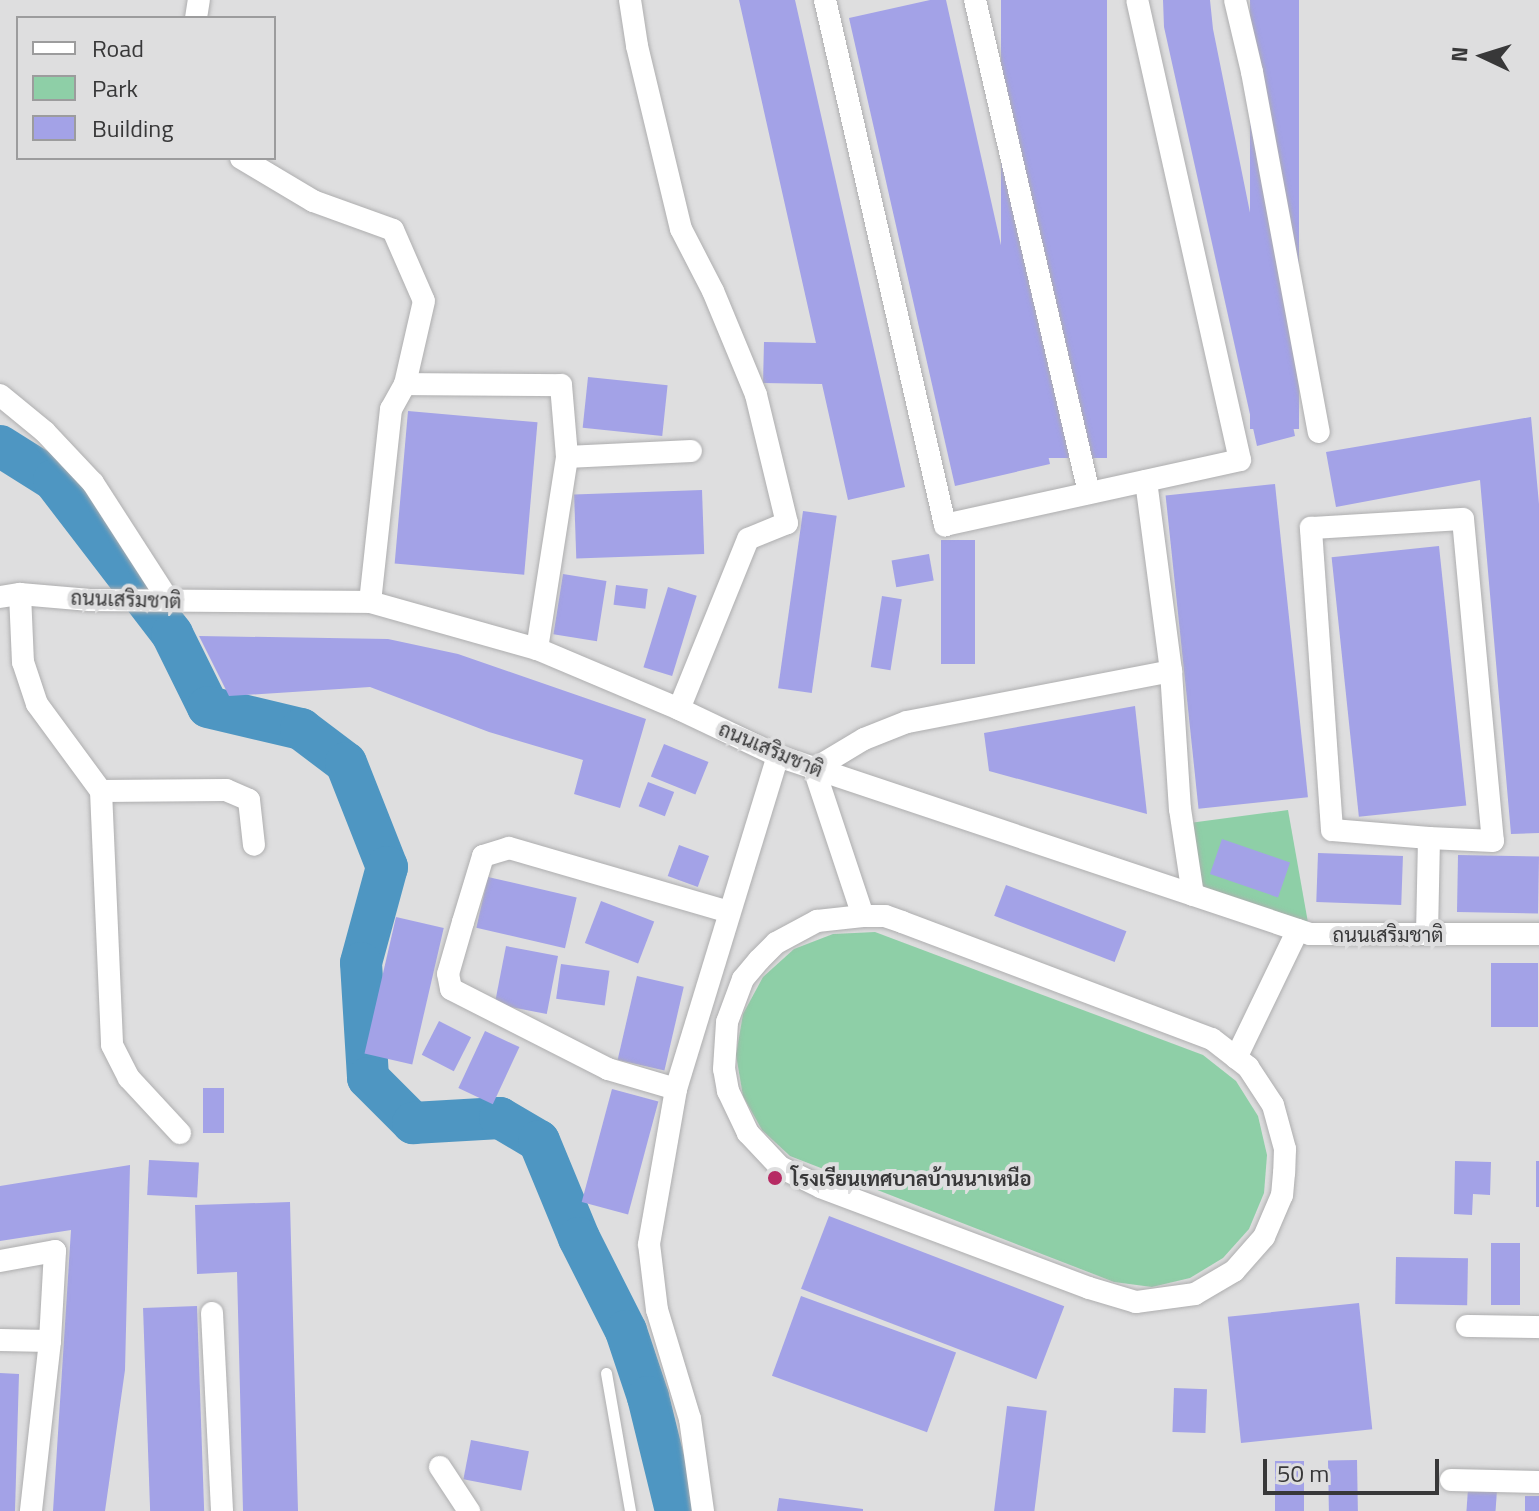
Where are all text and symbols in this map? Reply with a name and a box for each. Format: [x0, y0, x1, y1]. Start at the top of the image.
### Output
legend [16, 16, 276, 160]
north arrow [1443, 16, 1523, 96]
text: Road [92, 30, 144, 66]
text: N [1442, 46, 1477, 63]
text: Park [92, 70, 138, 106]
text: Building [92, 110, 174, 146]
street label: ถนนเสริมชาติ [70, 585, 182, 613]
street label: ถนนเสริมชาติ [715, 716, 827, 782]
street label: ถนนเสริมชาติ [1333, 922, 1443, 946]
place label: โรงเรียนเทศบาลบ้านนาเหนือ [791, 1166, 1032, 1190]
marker: โรงเรียนเทศบาลบ้านนาเหนือ [766, 1169, 784, 1187]
scale bar [1267, 1443, 1443, 1493]
text: 50 m [1277, 1455, 1329, 1491]

